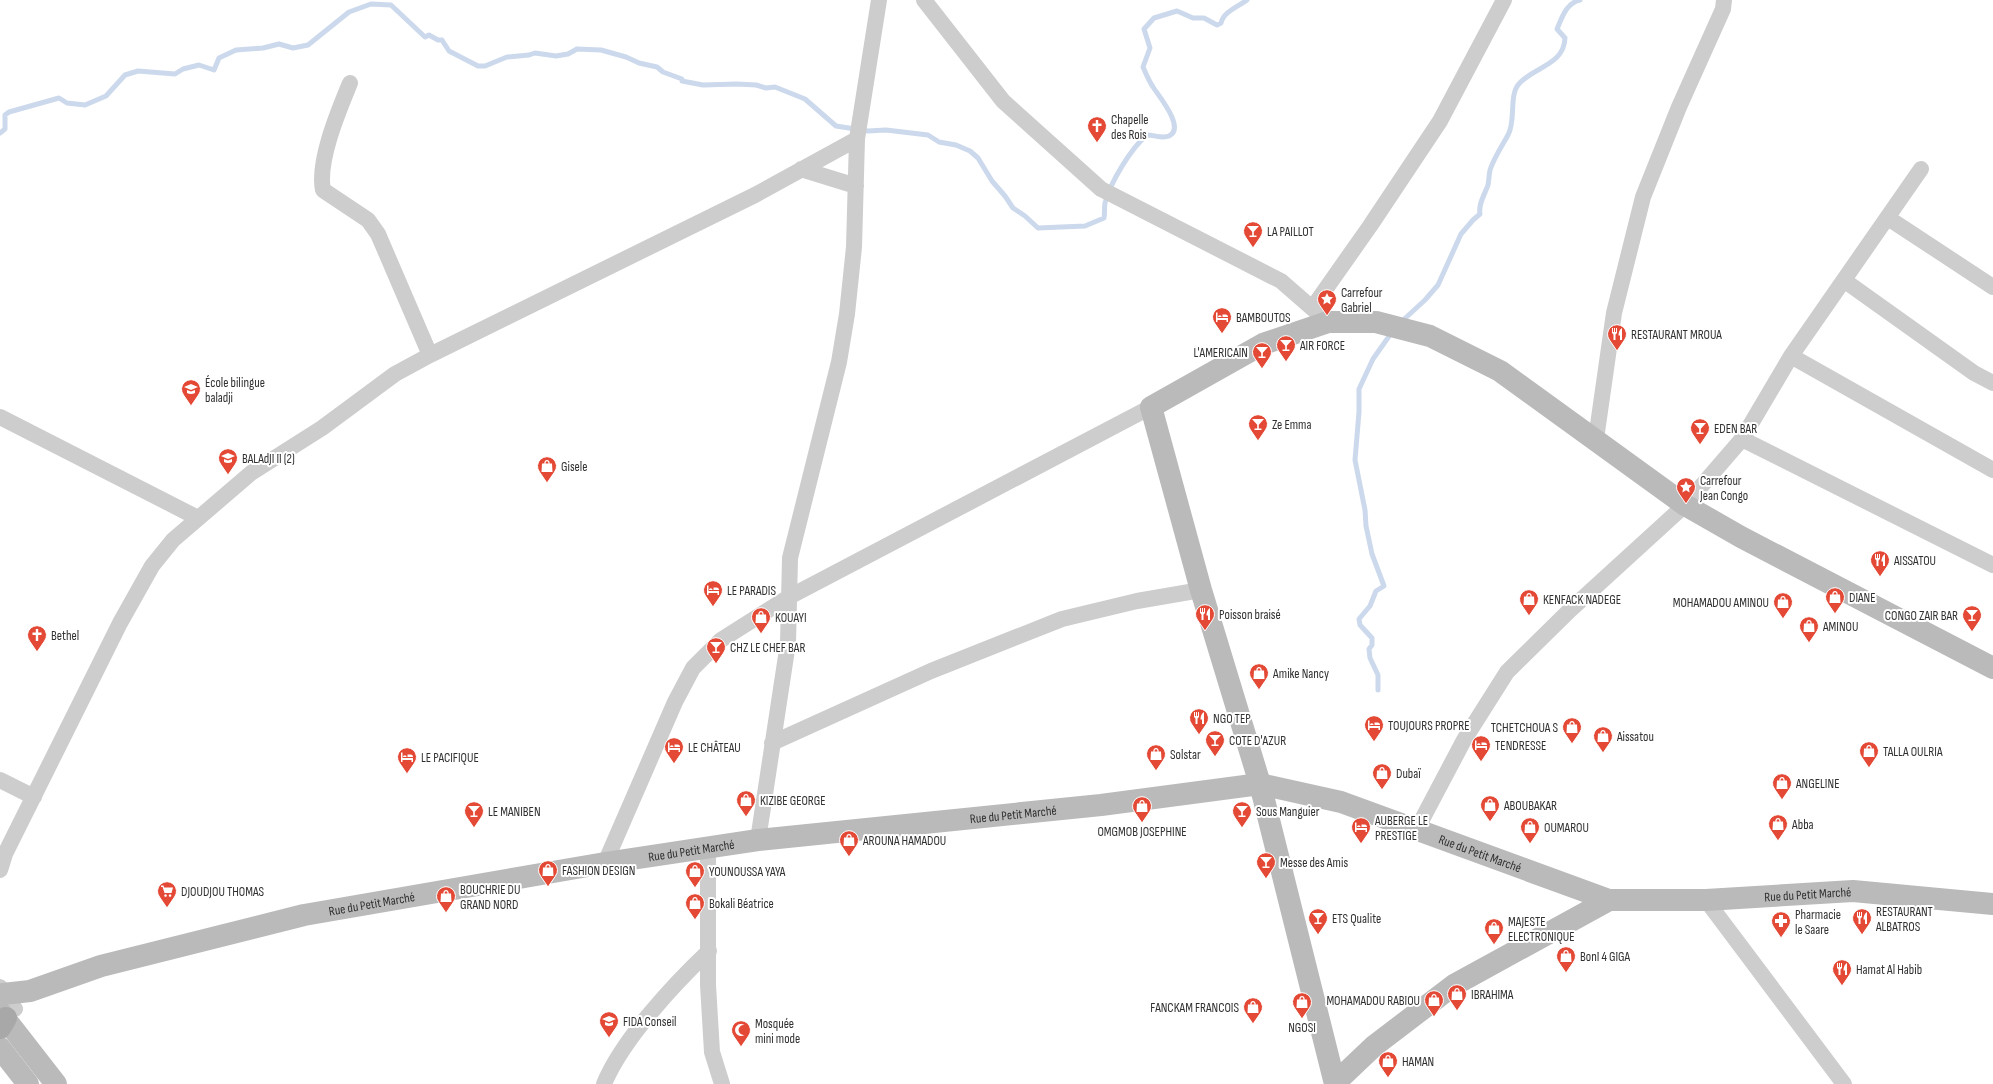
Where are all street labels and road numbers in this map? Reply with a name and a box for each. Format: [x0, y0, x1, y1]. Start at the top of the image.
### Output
street label: Rue du Petit Marché [969, 803, 1057, 827]
street label: Rue du Petit Marché [1436, 831, 1524, 876]
street label: Rue du Petit Marché [647, 837, 736, 865]
street label: Rue du Petit Marché [1764, 884, 1852, 905]
street label: Rue du Petit Marché [328, 889, 416, 920]

